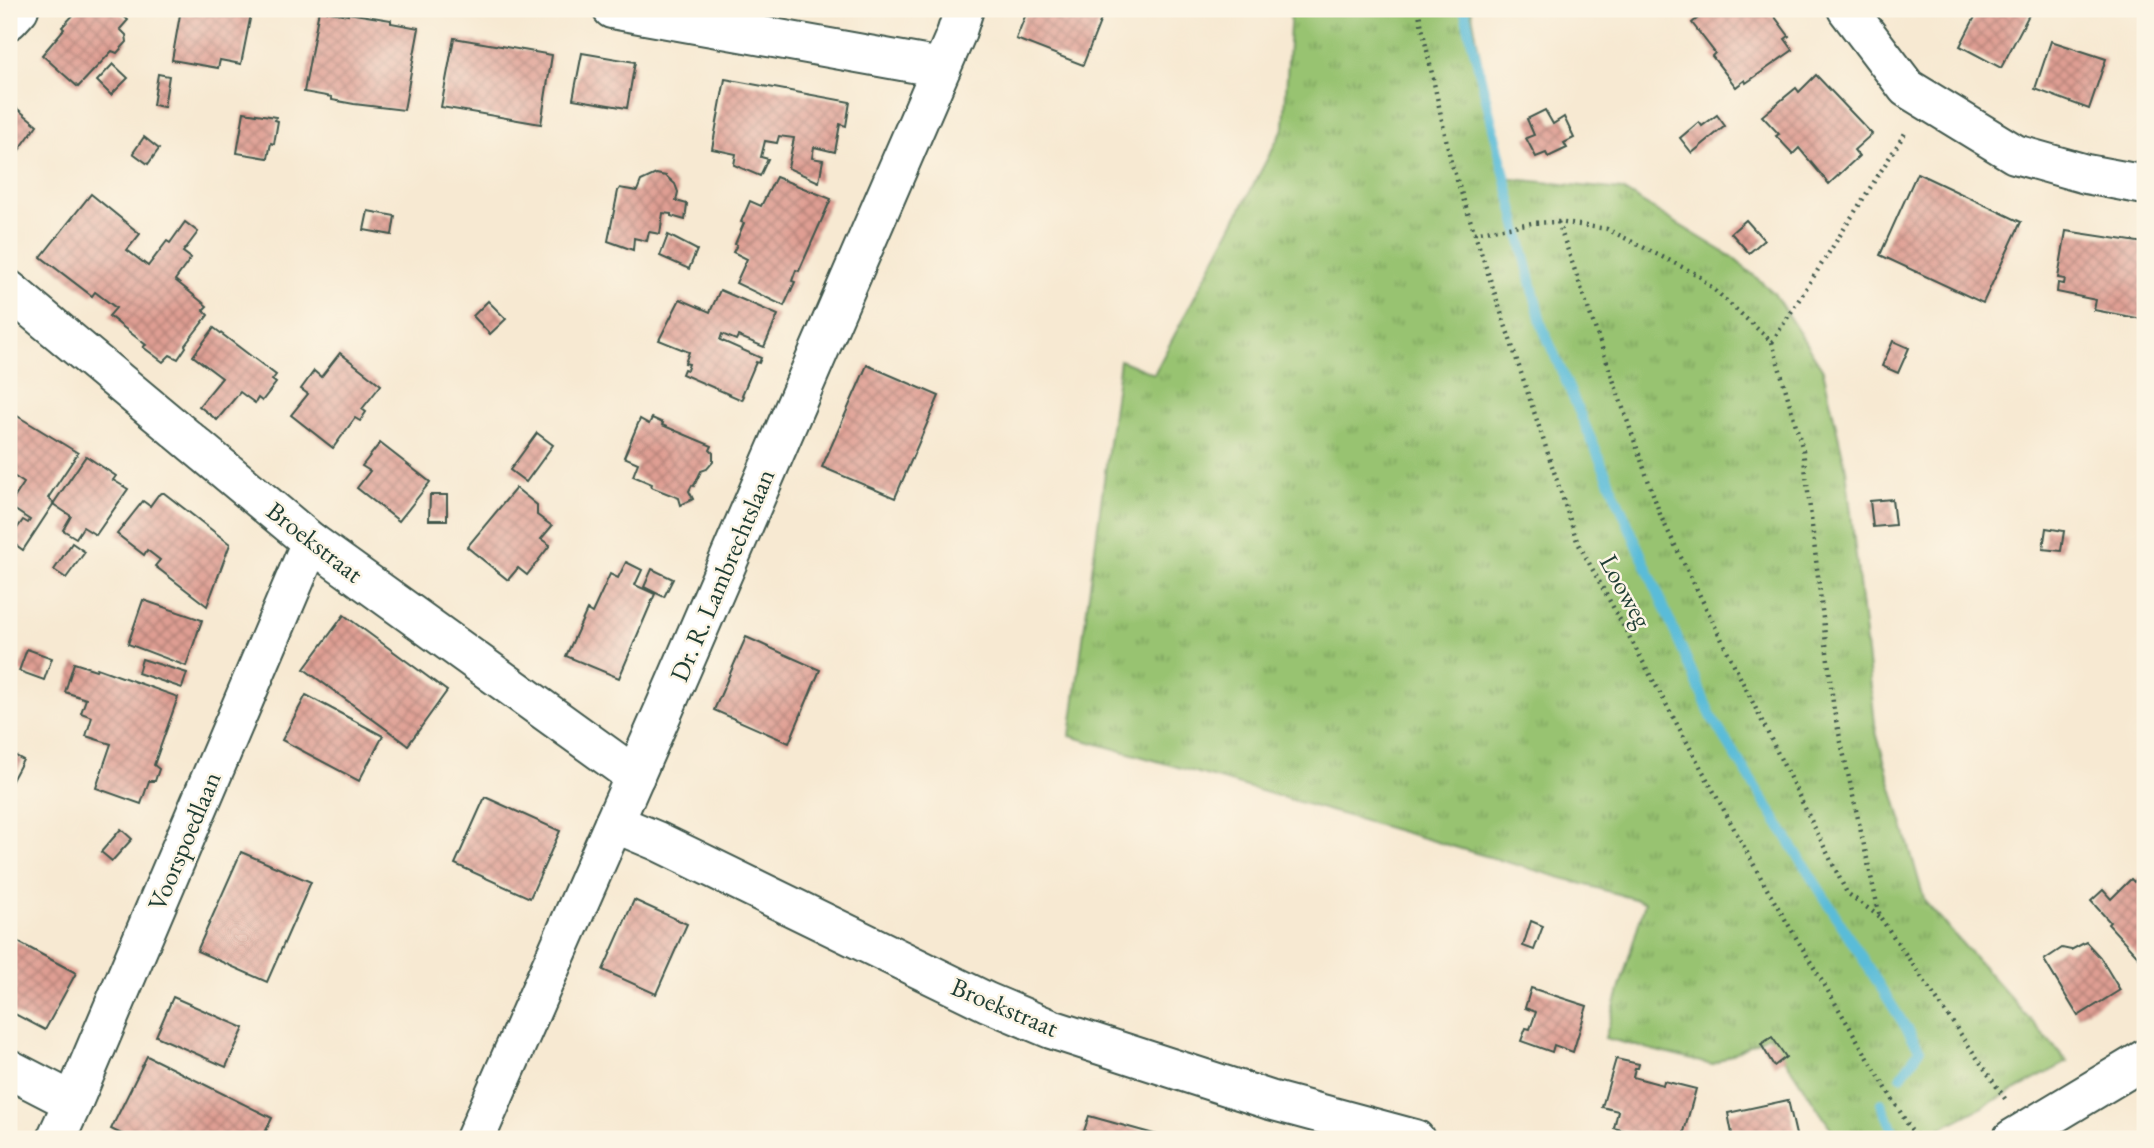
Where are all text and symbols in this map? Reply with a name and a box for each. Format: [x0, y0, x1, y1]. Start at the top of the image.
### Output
street label: Dr. R. Lambrechtslaan [662, 463, 782, 687]
street label: Broekstraat [260, 494, 370, 590]
street label: Looweg [1592, 548, 1660, 634]
street label: Voorspoedlaan [139, 766, 229, 916]
street label: Broekstraat [946, 969, 1064, 1045]

